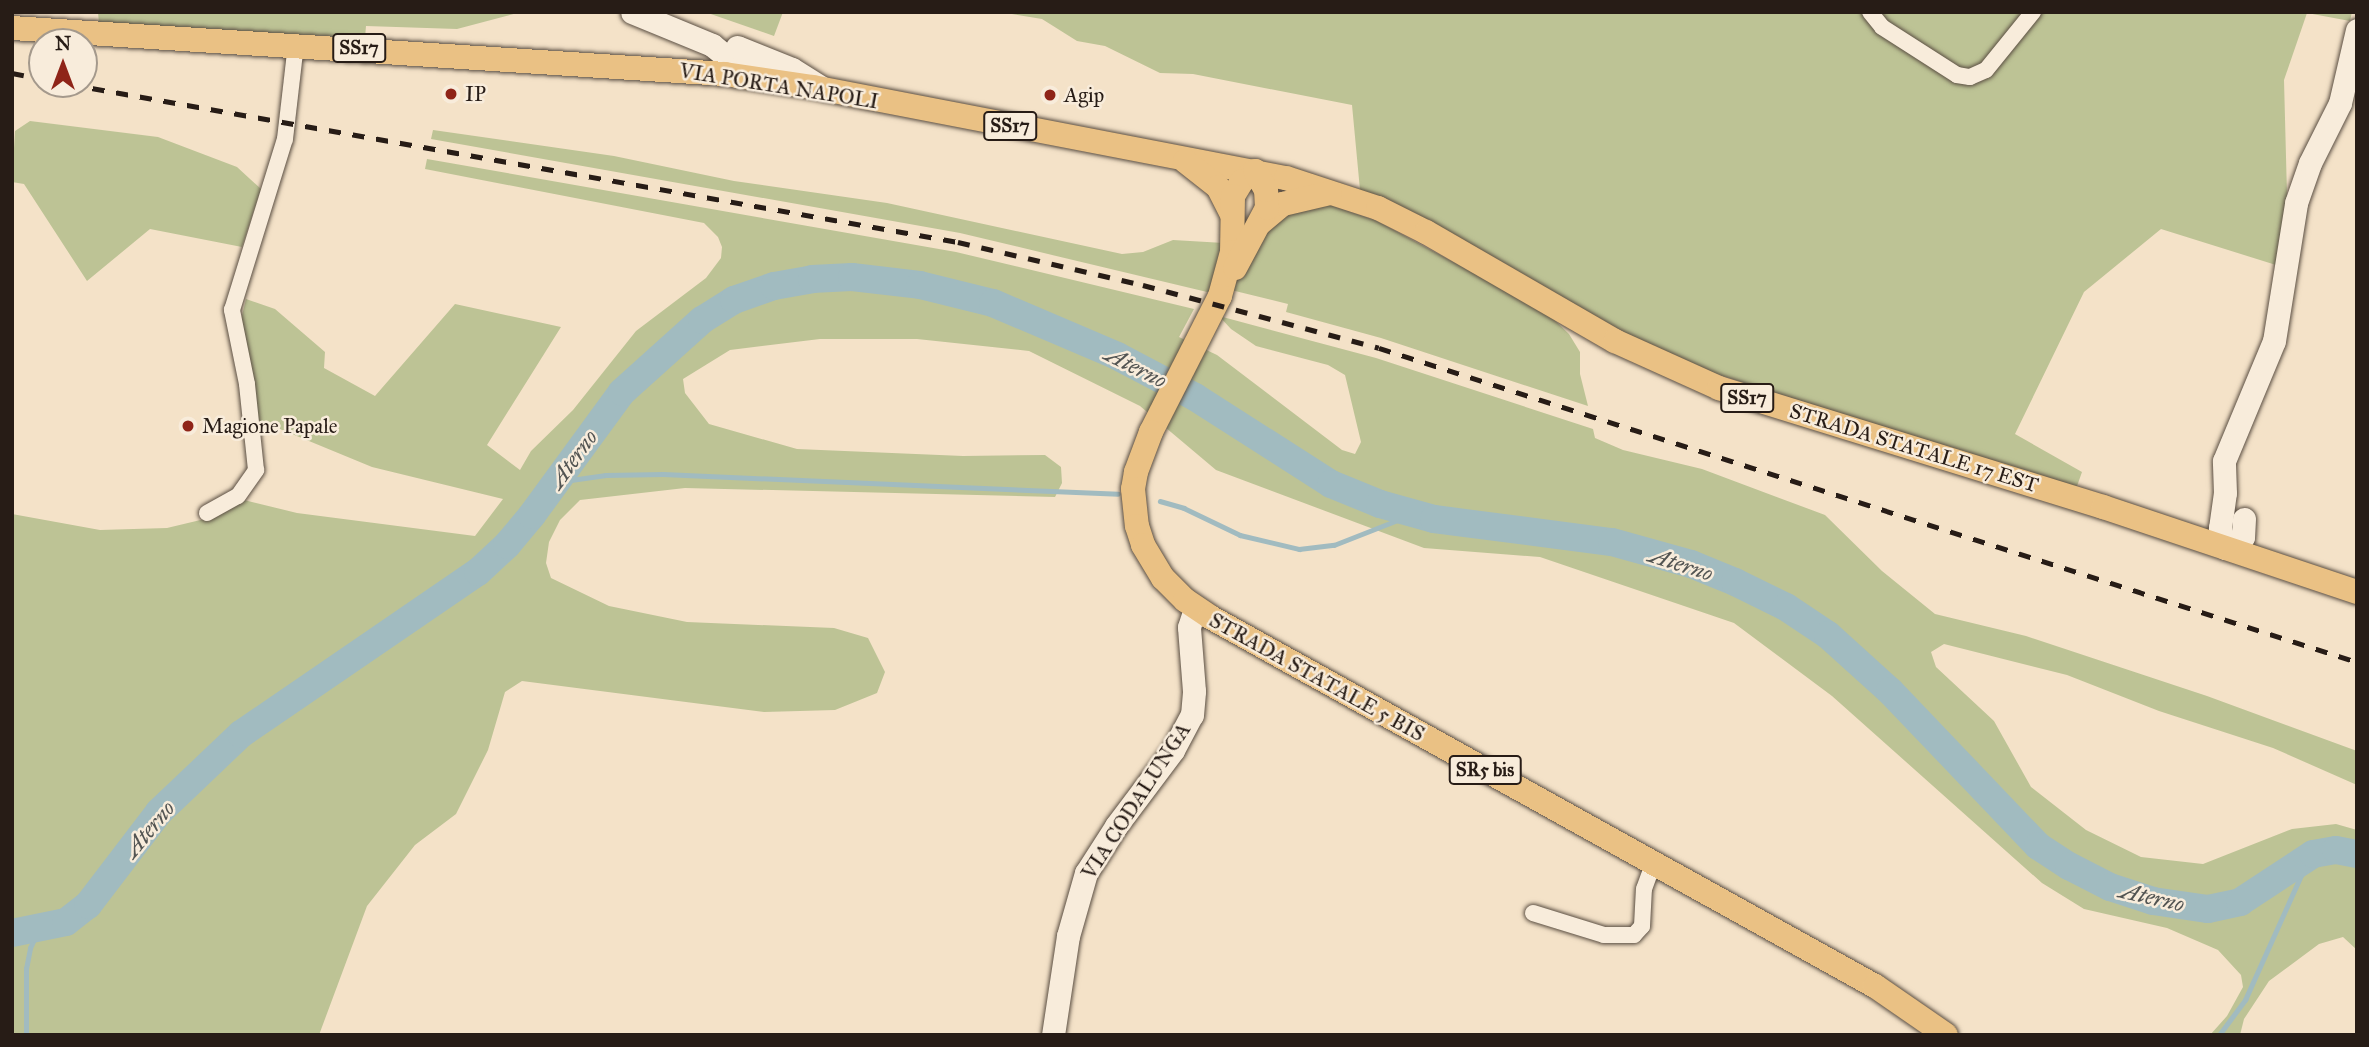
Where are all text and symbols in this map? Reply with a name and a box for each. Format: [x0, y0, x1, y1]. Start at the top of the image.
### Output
north arrow [28, 28, 98, 98]
text: N [55, 32, 71, 55]
road number: SS17 [331, 32, 387, 64]
street label: VIA PORTA NAPOLI [678, 58, 880, 114]
place label: IP [465, 81, 486, 107]
place label: Agip [1064, 82, 1104, 108]
marker: IP [443, 86, 459, 102]
marker: Agip [1042, 87, 1058, 103]
road number: SS17 [982, 110, 1038, 142]
water label: Aterno [1101, 340, 1171, 394]
road number: SS17 [1719, 382, 1775, 414]
street label: STRADA STATALE 17 EST [1787, 398, 2041, 498]
place label: Magione Papale [202, 413, 338, 439]
marker: Magione Papale [180, 418, 196, 434]
water label: Aterno [543, 424, 603, 494]
water label: Aterno [1646, 541, 1716, 587]
street label: STRADA STATALE 5 BIS [1205, 607, 1429, 747]
street label: VIA CODALUNGA [1076, 718, 1196, 884]
road number: SR5 bis [1448, 754, 1522, 786]
water label: Aterno [117, 795, 181, 863]
water label: Aterno [2117, 876, 2187, 918]

